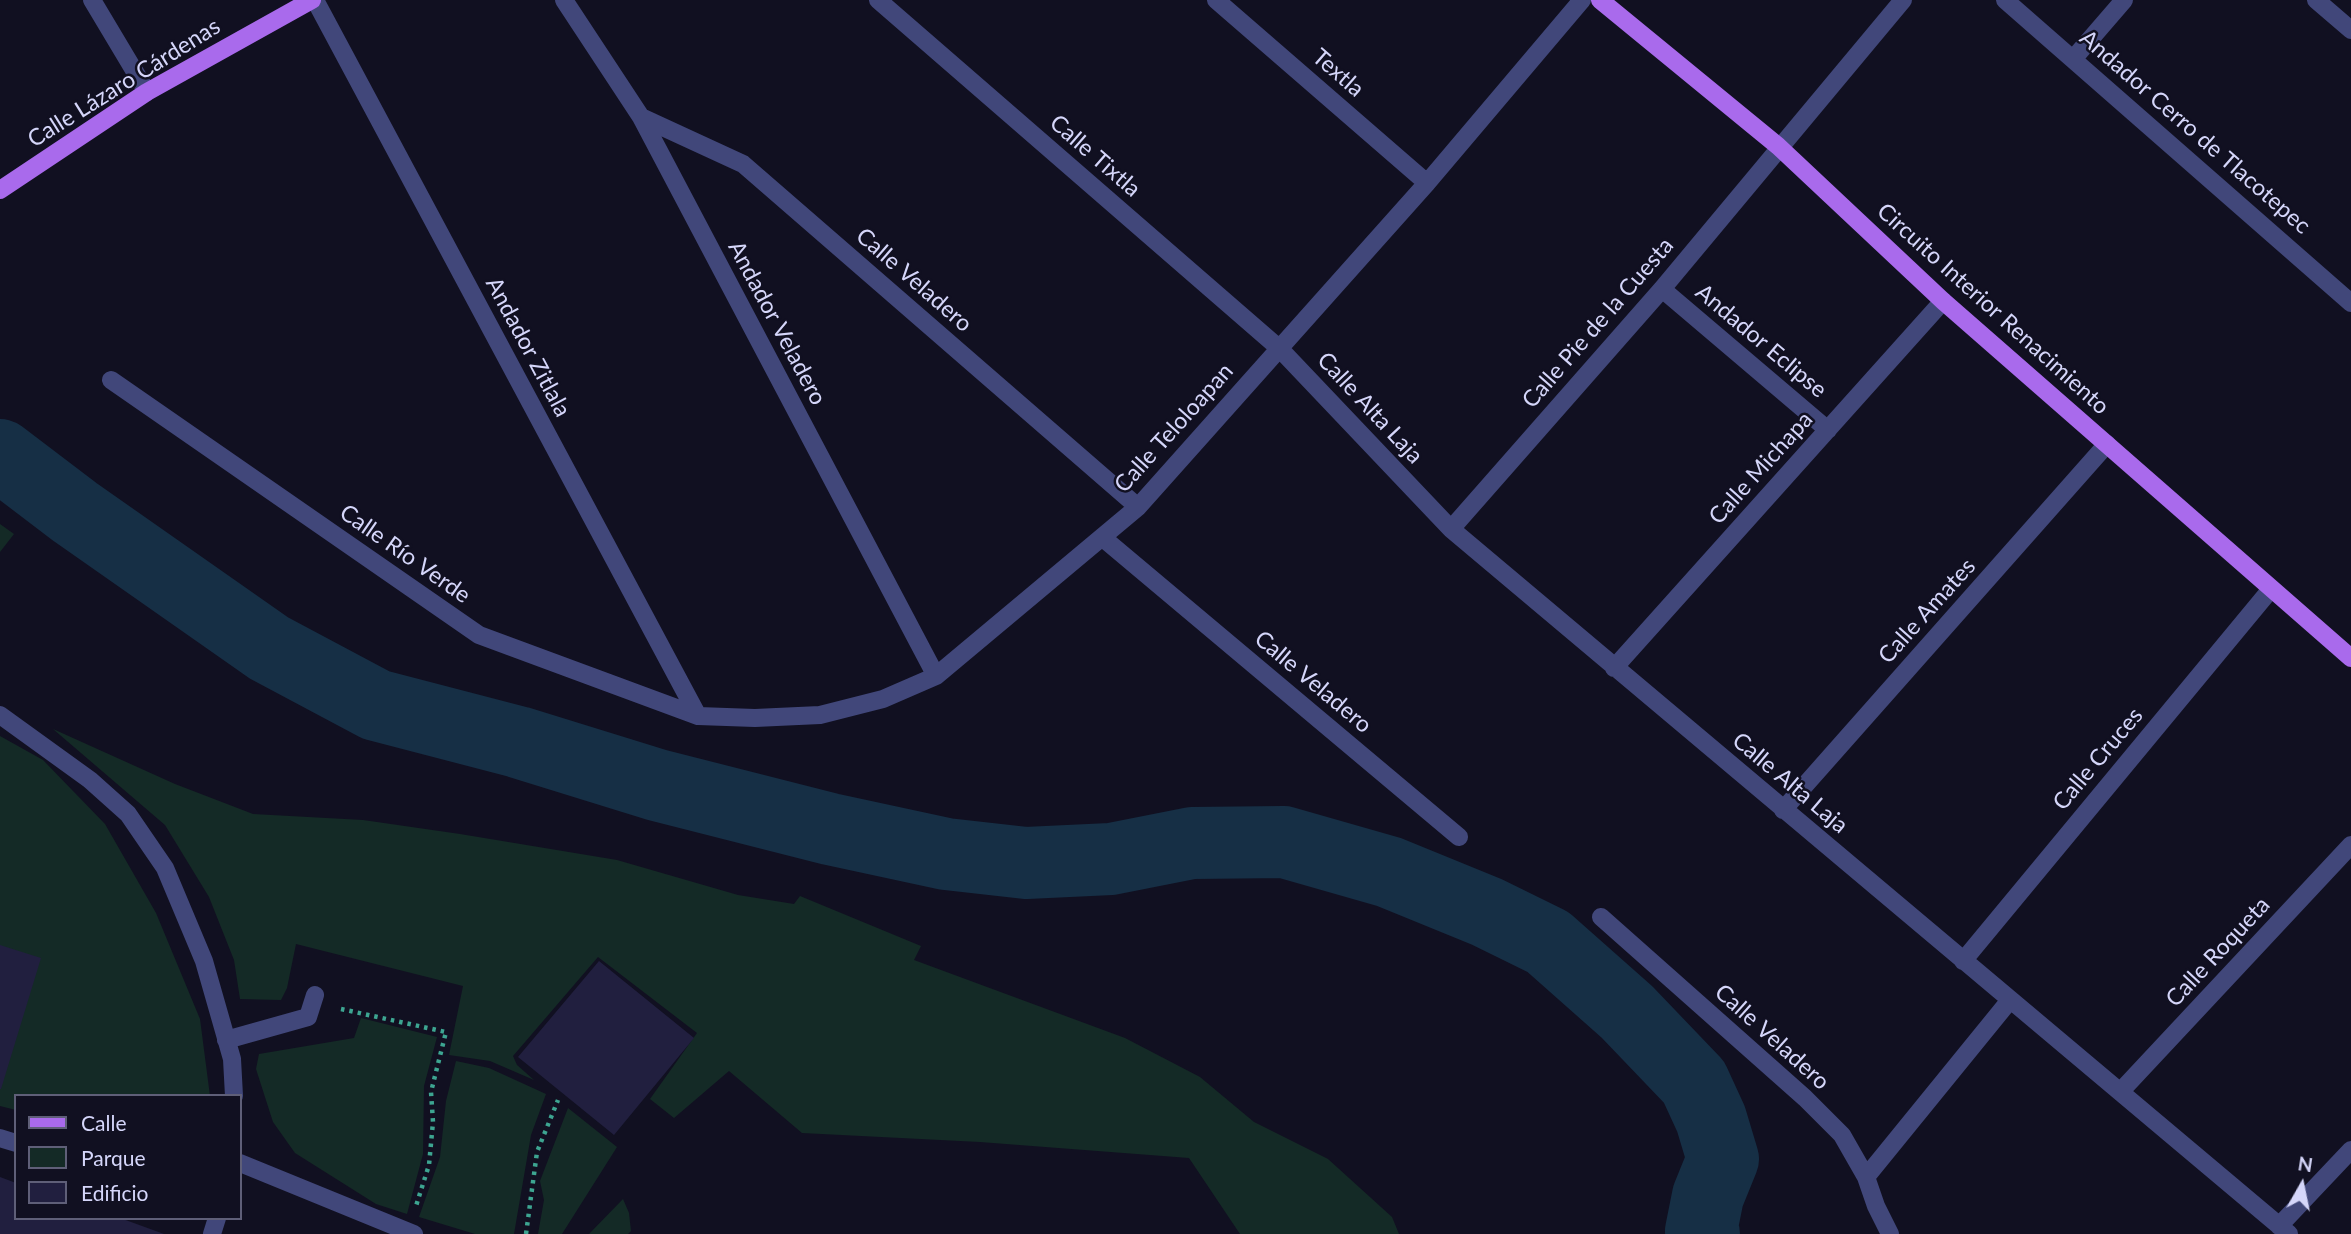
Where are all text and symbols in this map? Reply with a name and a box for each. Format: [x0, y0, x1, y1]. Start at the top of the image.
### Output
street label: Calle Lázaro Cárdenas [23, 13, 225, 153]
street label: Andador Cerro de Tlacotepec [2074, 24, 2316, 240]
street label: Textla [1307, 43, 1369, 103]
street label: Calle Tixtla [1044, 109, 1146, 203]
street label: Circuito Interior Renacimiento [1871, 197, 2115, 421]
street label: Calle Veladero [850, 222, 978, 338]
street label: Calle Pie de la Cuesta [1517, 232, 1679, 414]
street label: Andador Veladero [722, 236, 832, 410]
street label: Andador Zitlala [480, 272, 576, 422]
street label: Andador Eclipse [1690, 278, 1832, 404]
street label: Calle Alta Laja [1311, 347, 1429, 469]
street label: Calle Teloloapan [1109, 358, 1239, 498]
street label: Calle Michapa [1703, 406, 1819, 530]
street label: Calle Río Verde [334, 499, 476, 609]
street label: Calle Amates [1873, 553, 1981, 669]
street label: Calle Veladero [1249, 625, 1377, 739]
street label: Calle Cruces [2047, 702, 2149, 816]
street label: Calle Alta Laja [1727, 727, 1853, 839]
street label: Calle Roqueta [2160, 891, 2276, 1013]
street label: Calle Veladero [1709, 978, 1835, 1096]
legend [14, 1094, 242, 1220]
text: Calle [81, 1110, 126, 1135]
text: Parque [81, 1145, 146, 1170]
north arrow [2267, 1150, 2337, 1220]
text: N [2296, 1151, 2314, 1176]
text: Edificio [81, 1180, 148, 1205]

